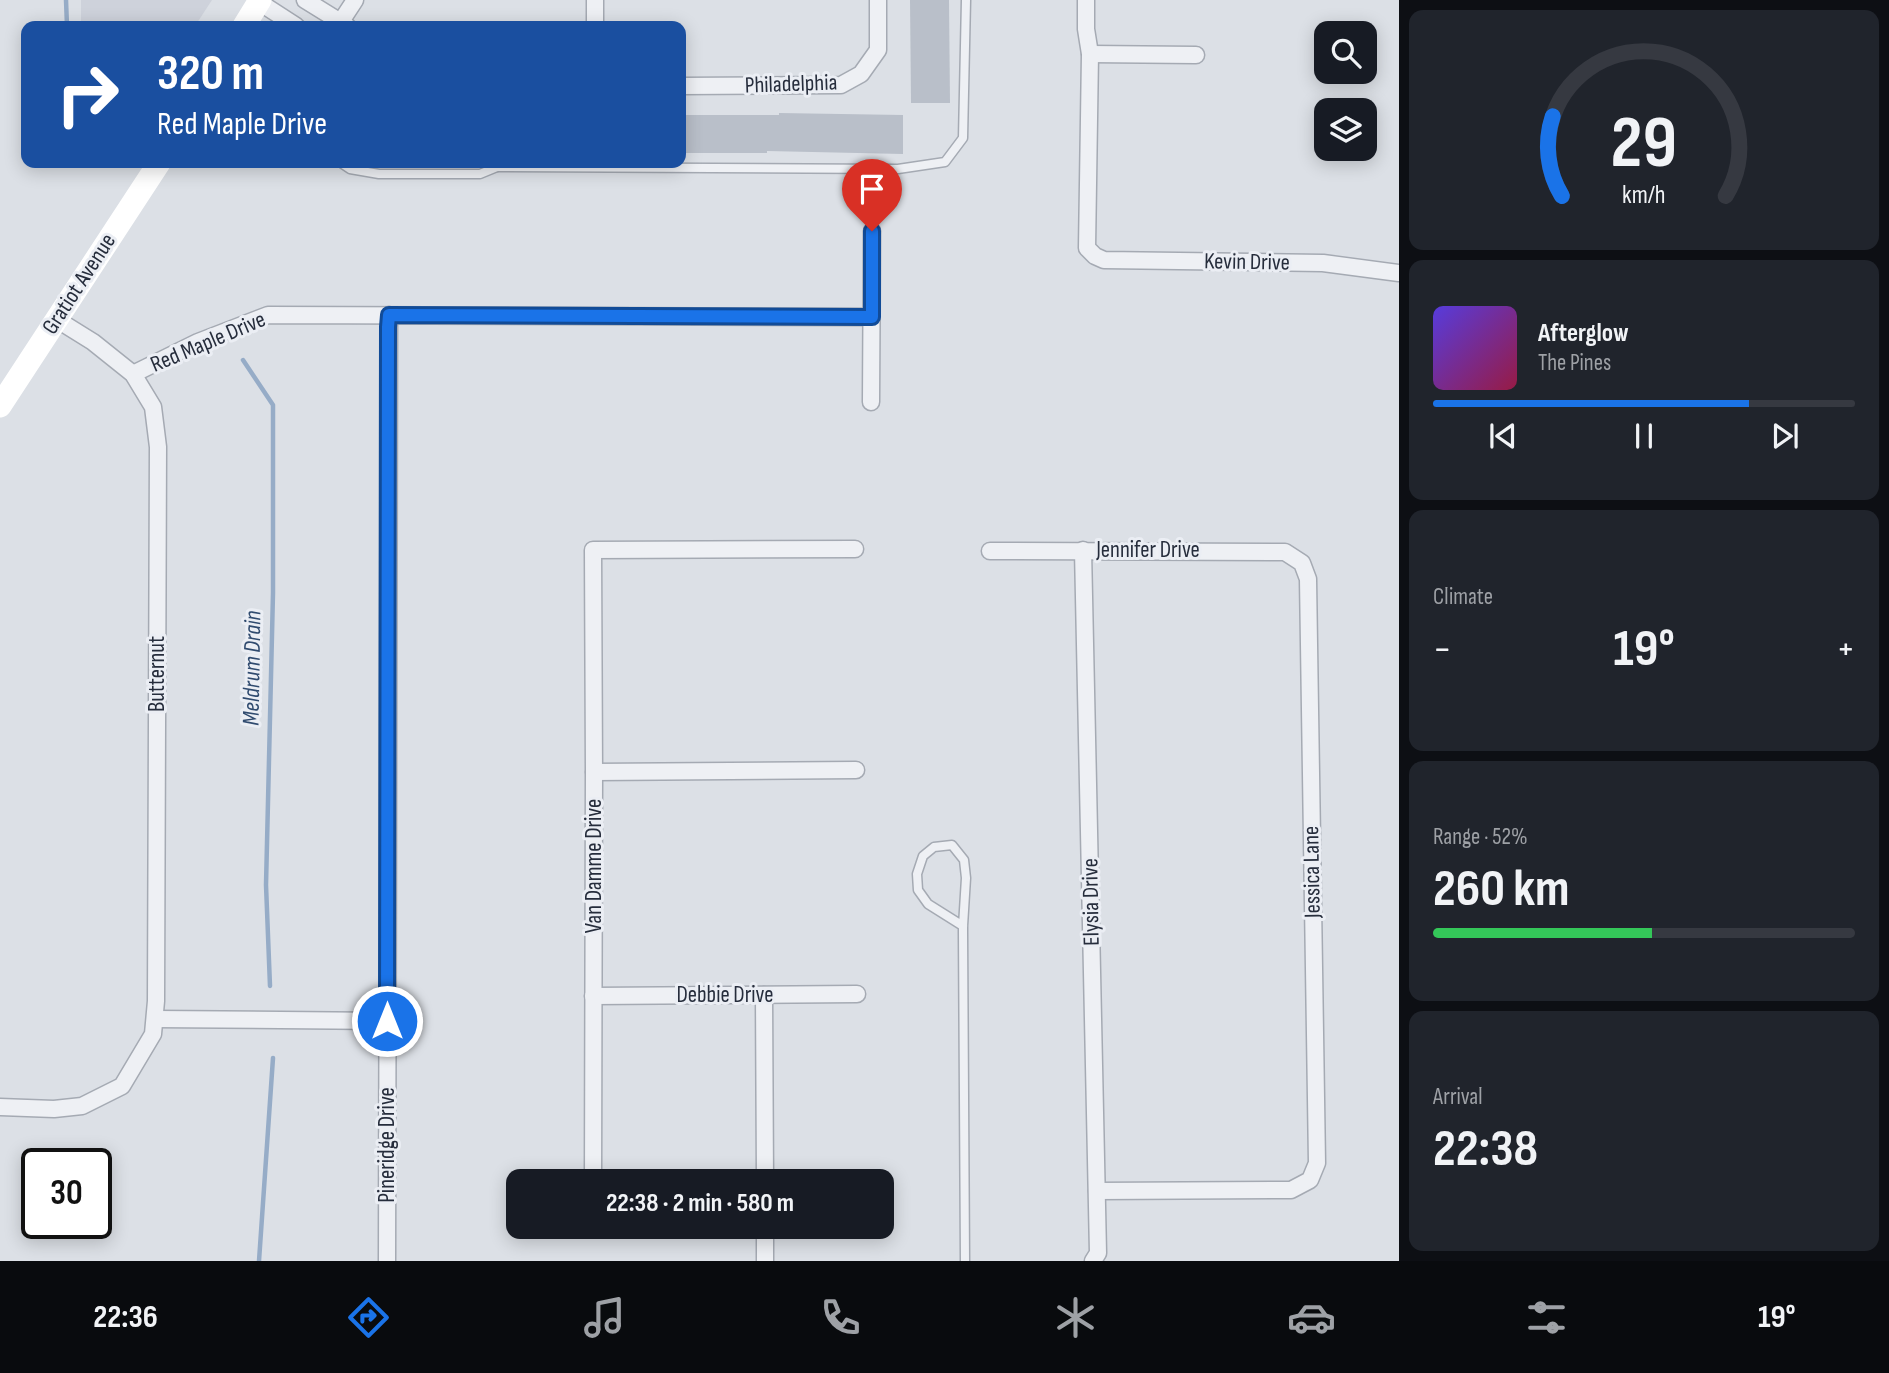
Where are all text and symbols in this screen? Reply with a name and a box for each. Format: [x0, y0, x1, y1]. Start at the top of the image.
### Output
map controls [1314, 21, 1377, 161]
button: search [1314, 21, 1377, 84]
text: 320 m [157, 45, 264, 104]
icon: right [42, 49, 133, 140]
street label: Philadelphia [744, 68, 838, 100]
button: layers [1314, 98, 1377, 161]
text: 29 [1611, 100, 1677, 188]
text: Red Maple Drive [157, 105, 327, 144]
pin [842, 159, 902, 231]
icon: arrive [853, 170, 891, 208]
text: km/h [1622, 180, 1666, 211]
street label: Gratiot Avenue [36, 228, 122, 340]
street label: Kevin Drive [1204, 247, 1290, 277]
street label: Red Maple Drive [146, 305, 270, 379]
text: Afterglow [1538, 318, 1629, 349]
text: The Pines [1538, 349, 1611, 377]
icon: previous [1484, 417, 1522, 455]
icon: pause [1625, 417, 1663, 455]
icon: next [1766, 417, 1804, 455]
street label: Jennifer Drive [1095, 536, 1200, 564]
text: Climate [1433, 583, 1493, 611]
water label: Meldrum Drain [236, 610, 268, 726]
text: 19° [1613, 618, 1675, 681]
text: − [1433, 627, 1452, 672]
text: + [1836, 627, 1855, 672]
street label: Butternut [143, 636, 171, 712]
street label: Van Damme Drive [580, 799, 608, 933]
text: Range · 52% [1433, 823, 1528, 851]
street label: Jessica Lane [1297, 826, 1327, 919]
street label: Elysia Drive [1076, 858, 1106, 946]
text: 260 km [1433, 858, 1570, 921]
street label: Debbie Drive [677, 981, 774, 1009]
position arrow [350, 984, 424, 1058]
text: Arrival [1433, 1083, 1482, 1111]
street label: Pineridge Drive [373, 1087, 401, 1203]
text: 22:38 [1433, 1118, 1538, 1181]
speed limit sign: 30 [21, 1148, 112, 1239]
text: 22:38 · 2 min · 580 m [606, 1188, 794, 1219]
icon: directions [344, 1293, 393, 1342]
icon: music [580, 1293, 629, 1342]
icon: phone [816, 1293, 865, 1342]
icon: climate [1051, 1293, 1100, 1342]
icon: car [1287, 1293, 1336, 1342]
icon: filters [1522, 1293, 1571, 1342]
text: 22:36 [93, 1298, 158, 1337]
text: 19° [1758, 1298, 1796, 1337]

